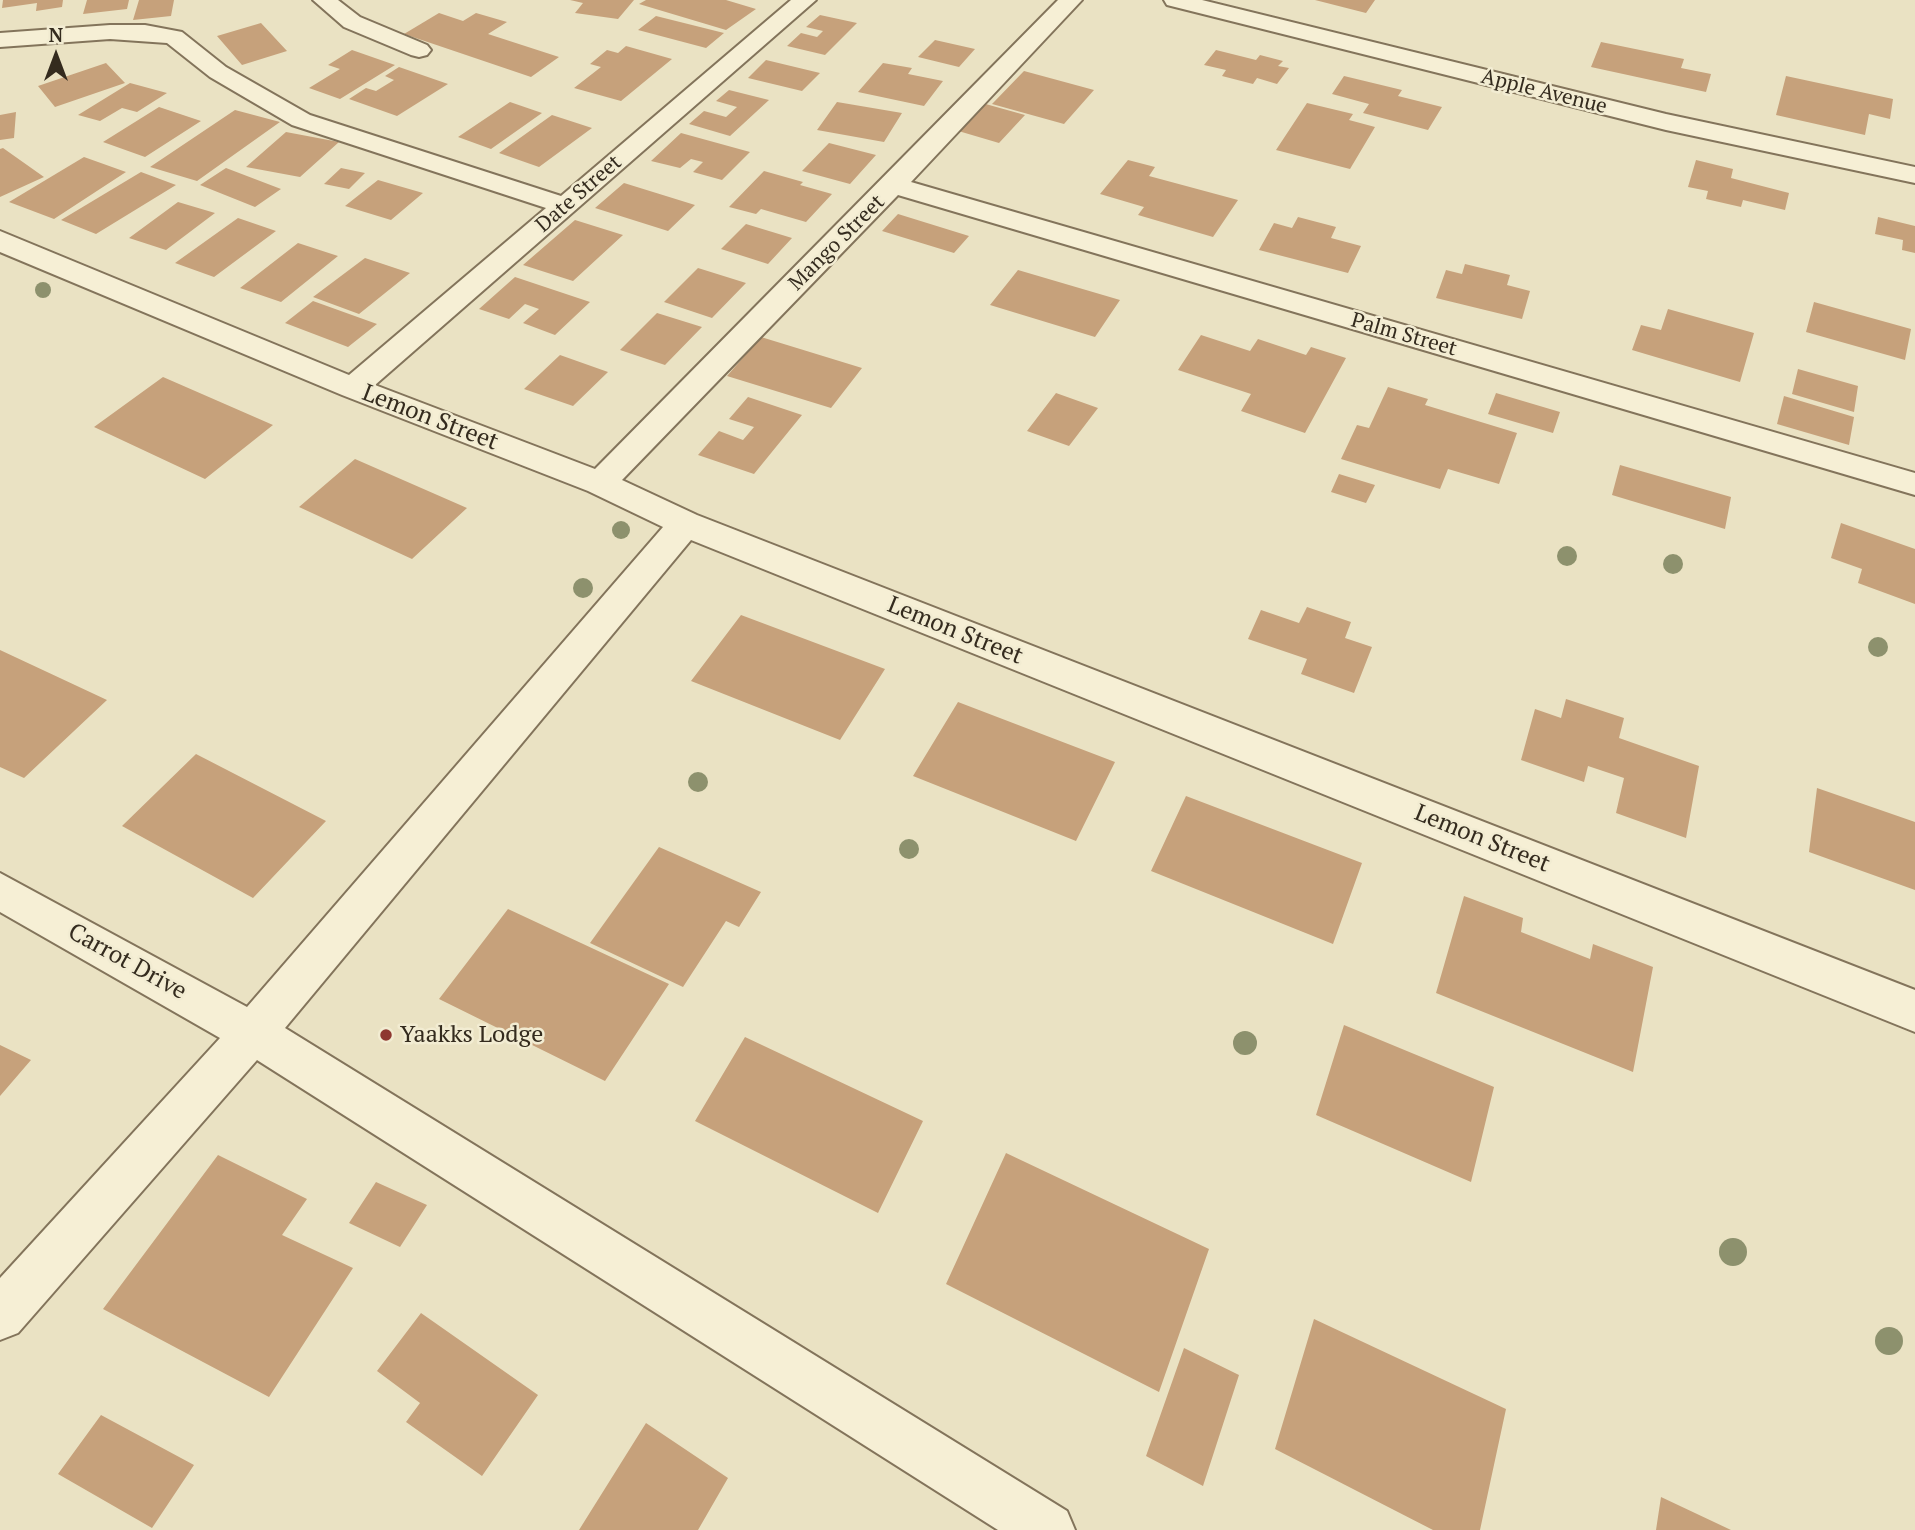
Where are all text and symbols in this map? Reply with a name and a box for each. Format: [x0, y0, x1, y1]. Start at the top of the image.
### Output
north arrow [21, 21, 91, 91]
text: N [49, 22, 63, 47]
street label: Apple Avenue [1478, 64, 1610, 120]
street label: Date Street [531, 150, 627, 238]
street label: Mango Street [784, 190, 890, 296]
street label: Palm Street [1348, 308, 1460, 362]
street label: Lemon Street [358, 379, 502, 457]
street label: Lemon Street [883, 591, 1027, 671]
street label: Lemon Street [1410, 799, 1554, 879]
street label: Carrot Drive [63, 918, 191, 1006]
place label: Yaakks Lodge [400, 1021, 543, 1049]
marker: Yaakks Lodge [378, 1027, 394, 1043]

